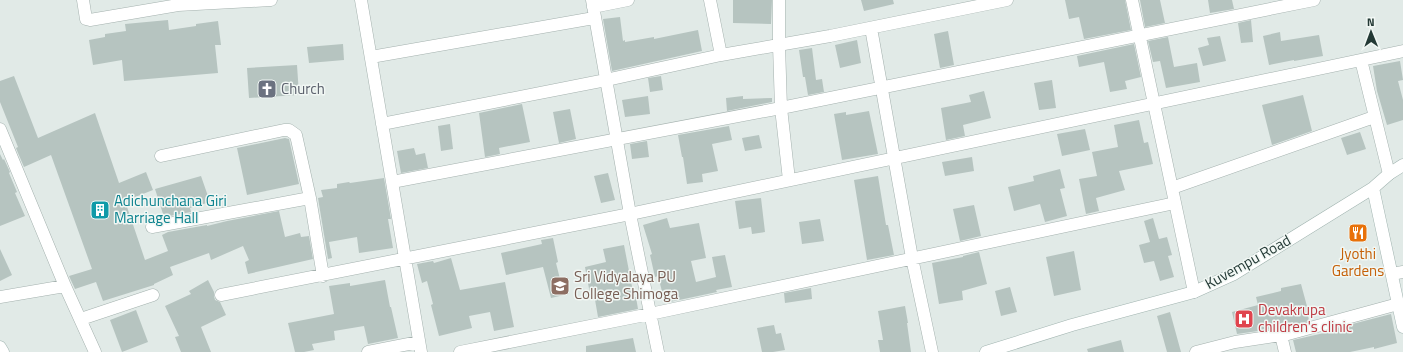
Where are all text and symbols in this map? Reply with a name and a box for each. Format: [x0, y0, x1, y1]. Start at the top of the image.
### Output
north arrow [1351, 12, 1391, 52]
text: N [1367, 14, 1375, 30]
place label: Church [281, 77, 325, 100]
church icon: Church [256, 78, 278, 100]
place label: Adichunchana Giri Marriage Hall [114, 189, 227, 229]
building icon: Adichunchana Giri Marriage Hall [89, 199, 111, 221]
restaurant icon: Jyothi Gardens [1347, 222, 1369, 244]
street label: Kuvempu Road [1201, 228, 1295, 295]
place label: Jyothi Gardens [1332, 242, 1384, 282]
place label: Sri Vidyalaya PU College Shimoga [574, 265, 679, 305]
school or university icon: Sri Vidyalaya PU College Shimoga [549, 275, 571, 297]
place label: Devakrupa children's clinic [1258, 298, 1352, 338]
hospital icon: Devakrupa children's clinic [1233, 308, 1255, 330]

